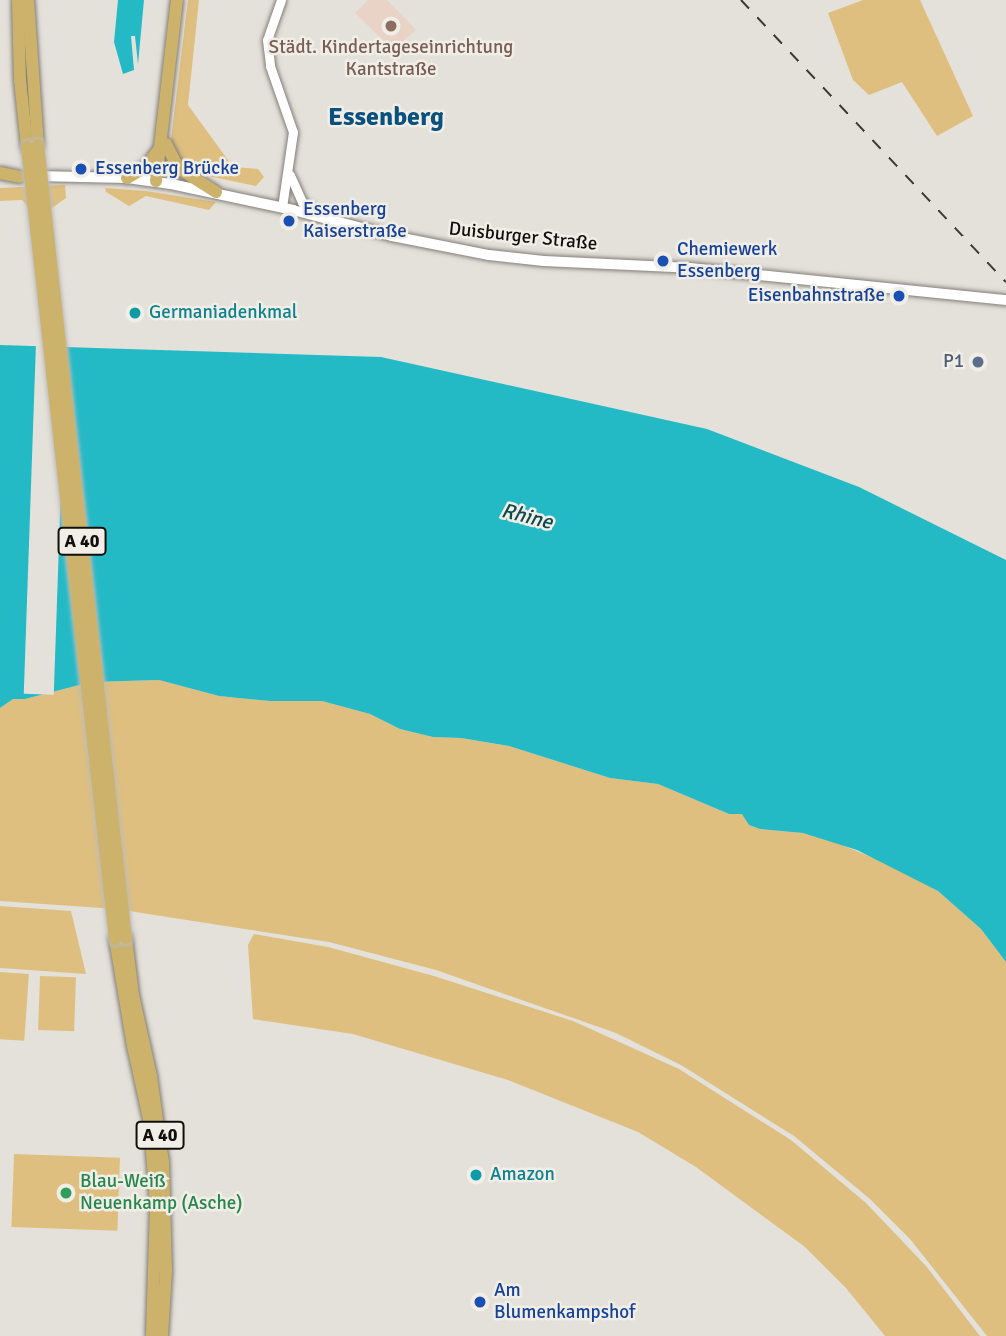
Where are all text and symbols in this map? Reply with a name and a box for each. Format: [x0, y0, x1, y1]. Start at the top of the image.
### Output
marker: Städt. Kindertageseinrichtung Kantstraße [383, 18, 399, 34]
place label: Städt. Kindertageseinrichtung Kantstraße [269, 37, 513, 81]
district label: Essenberg [328, 102, 444, 134]
place label: Essenberg Brücke [95, 158, 239, 180]
marker: Essenberg Brücke [73, 161, 89, 177]
place label: Essenberg Kaiserstraße [303, 199, 407, 243]
marker: Essenberg Kaiserstraße [281, 213, 297, 229]
street label: Duisburger Straße [448, 218, 598, 256]
place label: Chemiewerk Essenberg [677, 239, 777, 283]
marker: Chemiewerk Essenberg [655, 253, 671, 269]
place label: Eisenbahnstraße [748, 285, 885, 307]
marker: Eisenbahnstraße [891, 288, 907, 304]
place label: Germaniadenkmal [149, 302, 297, 324]
marker: Germaniadenkmal [127, 305, 143, 321]
place label: P1 [943, 351, 964, 373]
marker: P1 [970, 354, 986, 370]
water label: Rhine [499, 498, 555, 534]
road number: A 40 [57, 526, 106, 556]
road number: A 40 [136, 1120, 184, 1150]
place label: Amazon [490, 1164, 555, 1186]
marker: Amazon [468, 1167, 484, 1183]
place label: Blau-Weiß Neuenkamp (Asche) [80, 1171, 243, 1215]
marker: Blau-Weiß Neuenkamp (Asche) [58, 1185, 74, 1201]
place label: Am Blumenkampshof [494, 1280, 635, 1324]
marker: Am Blumenkampshof [472, 1294, 488, 1310]

